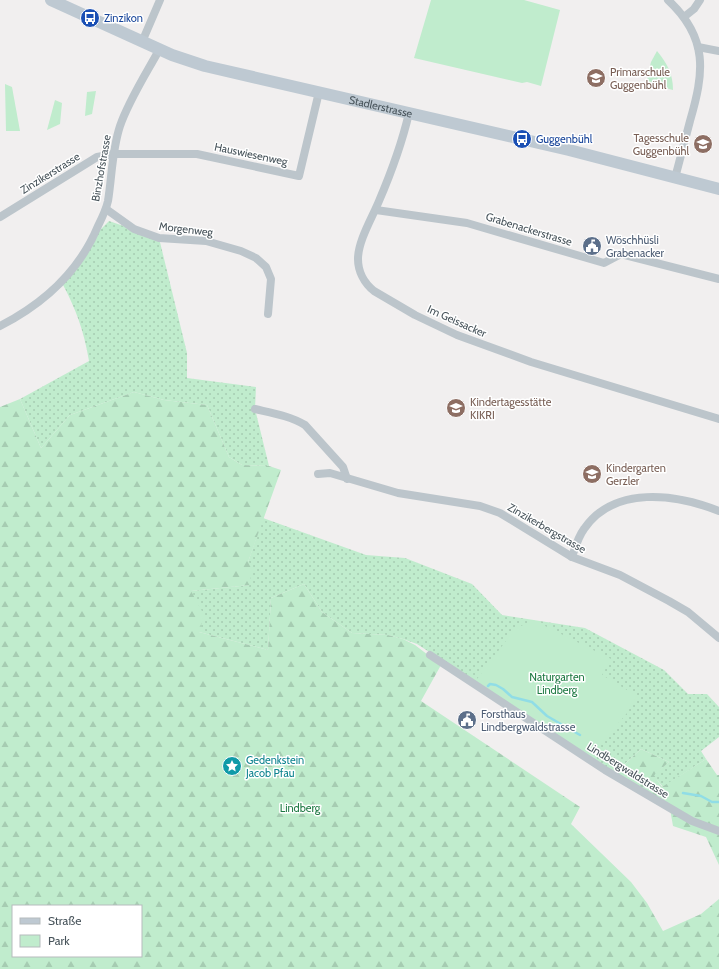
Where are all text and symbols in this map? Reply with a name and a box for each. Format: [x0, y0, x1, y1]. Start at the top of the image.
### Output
bus stop icon: Zinzikon [79, 7, 101, 29]
place label: Zinzikon [104, 11, 143, 25]
place label: Primarschule Guggenbühl [610, 65, 670, 92]
school or university icon: Primarschule Guggenbühl [585, 67, 607, 89]
street label: Stadlerstrasse [348, 92, 414, 121]
bus stop icon: Guggenbühl [511, 128, 533, 150]
place label: Tagesschule Guggenbühl [633, 131, 689, 158]
place label: Guggenbühl [536, 132, 593, 146]
street label: Binzhofstrasse [88, 133, 114, 202]
school or university icon: Tagesschule Guggenbühl [692, 133, 714, 155]
street label: Hauswiesenweg [213, 139, 289, 169]
street label: Zinzikerstrasse [18, 149, 83, 197]
street label: Grabenackerstrasse [484, 209, 574, 249]
street label: Morgenweg [158, 219, 214, 239]
place label: Wöschhüsli Grabenacker [606, 233, 664, 260]
public building icon: Wöschhüsli Grabenacker [581, 235, 603, 257]
street label: Im Geissacker [425, 302, 489, 340]
place label: Kindertagesstätte KIKRI [470, 395, 552, 422]
school or university icon: Kindertagesstätte KIKRI [445, 397, 467, 419]
place label: Kindergarten Gerzler [606, 461, 666, 488]
school or university icon: Kindergarten Gerzler [581, 463, 603, 485]
street label: Zinzikerbergstrasse [505, 500, 589, 556]
park label: Naturgarten Lindberg [529, 670, 585, 697]
place label: Forsthaus Lindbergwaldstrasse [481, 707, 576, 734]
public building icon: Forsthaus Lindbergwaldstrasse [456, 709, 478, 731]
street label: Lindbergwaldstrasse [584, 739, 672, 801]
place label: Gedenkstein Jacob Pfau [245, 753, 304, 780]
place icon: Gedenkstein Jacob Pfau [221, 755, 243, 777]
park label: Lindberg [280, 801, 321, 815]
legend [12, 905, 142, 957]
text: Straße [48, 913, 81, 928]
text: Park [48, 933, 70, 948]

